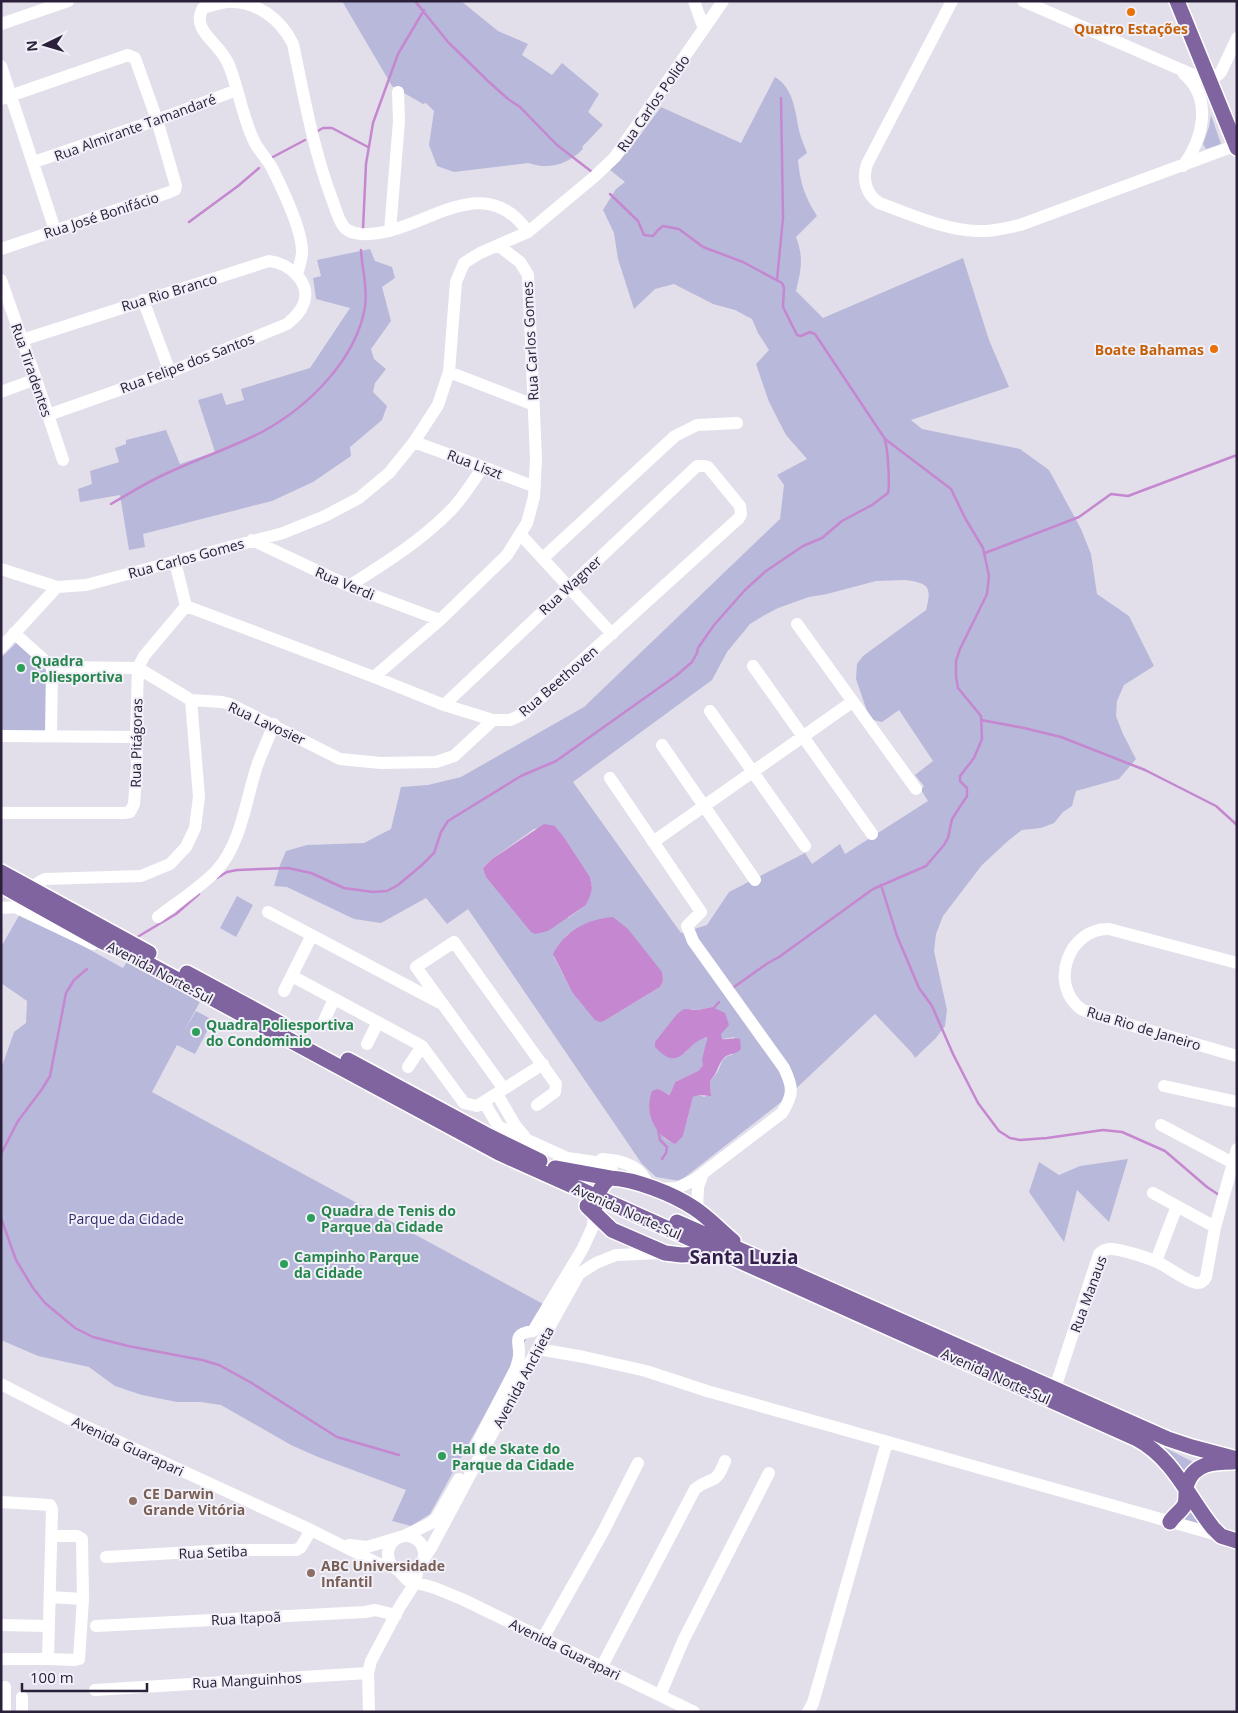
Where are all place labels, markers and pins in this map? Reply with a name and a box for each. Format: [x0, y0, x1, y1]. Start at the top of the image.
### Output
marker: Quatro Estações [1125, 6, 1137, 18]
place label: Quatro Estações [1074, 19, 1188, 38]
place label: Boate Bahamas [1095, 340, 1204, 359]
marker: Boate Bahamas [1208, 343, 1220, 355]
place label: Quadra Poliesportiva [31, 651, 123, 686]
marker: Quadra Poliesportiva [15, 662, 27, 674]
place label: Quadra Poliesportiva do Condominio [206, 1015, 354, 1050]
marker: Quadra Poliesportiva do Condominio [190, 1026, 202, 1038]
place label: Quadra de Tenis do Parque da Cidade [321, 1201, 456, 1236]
marker: Quadra de Tenis do Parque da Cidade [305, 1212, 317, 1224]
place label: Campinho Parque da Cidade [294, 1247, 419, 1282]
marker: Campinho Parque da Cidade [278, 1258, 290, 1270]
place label: Hal de Skate do Parque da Cidade [452, 1439, 574, 1474]
marker: Hal de Skate do Parque da Cidade [436, 1450, 448, 1462]
place label: CE Darwin Grande Vitória [143, 1484, 245, 1519]
marker: CE Darwin Grande Vitória [127, 1495, 139, 1507]
place label: ABC Universidade Infantil [321, 1556, 445, 1591]
marker: ABC Universidade Infantil [305, 1567, 317, 1579]

